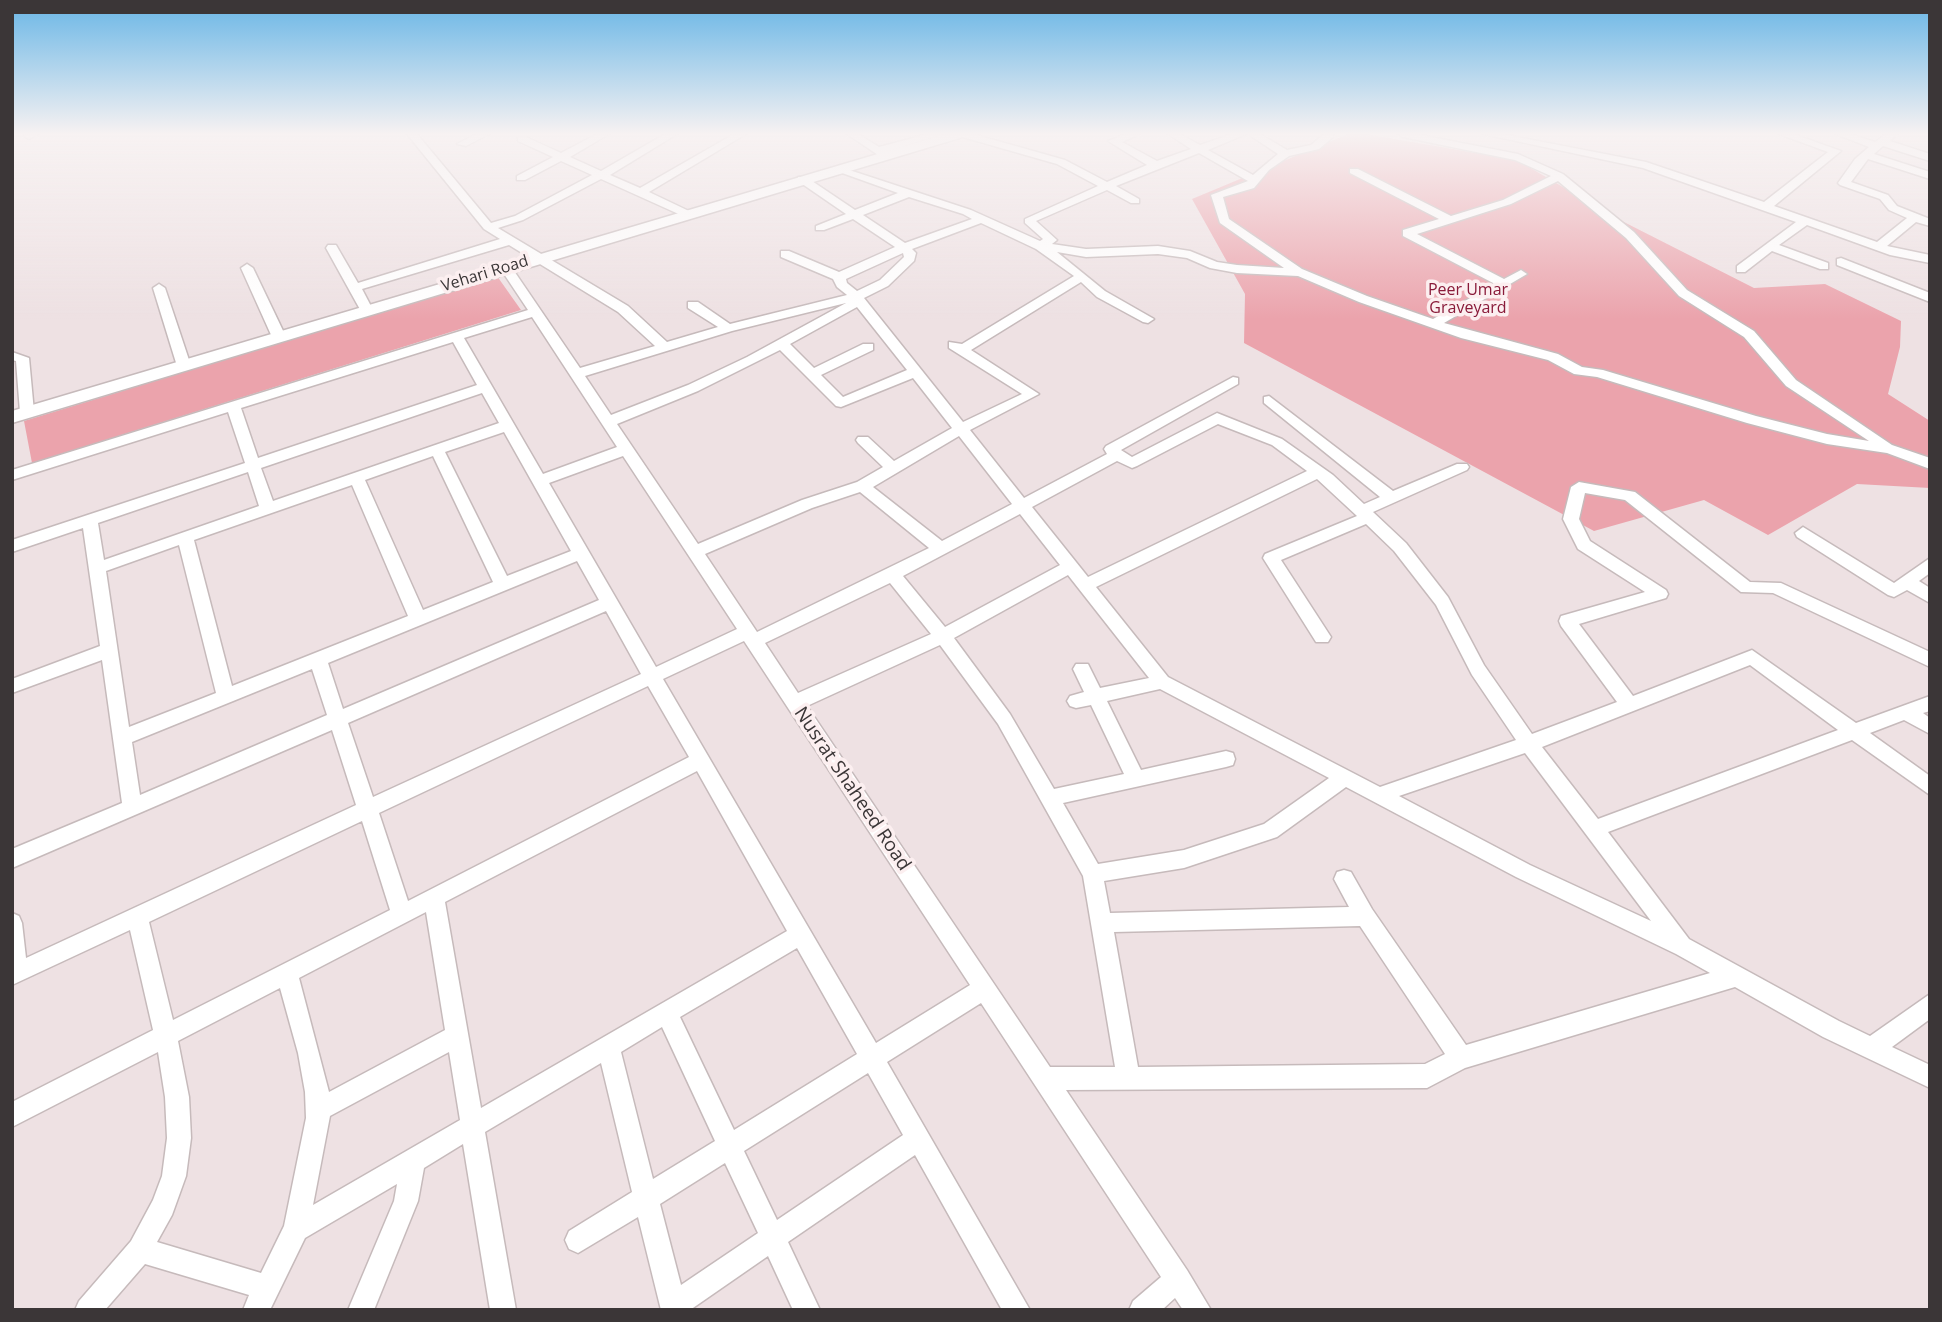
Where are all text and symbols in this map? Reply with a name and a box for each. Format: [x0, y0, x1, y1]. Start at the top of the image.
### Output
street label: Vehari Road [439, 252, 531, 296]
park label: Peer Umar Graveyard [1428, 280, 1508, 318]
street label: Nusrat Shaheed Road [789, 703, 915, 875]

